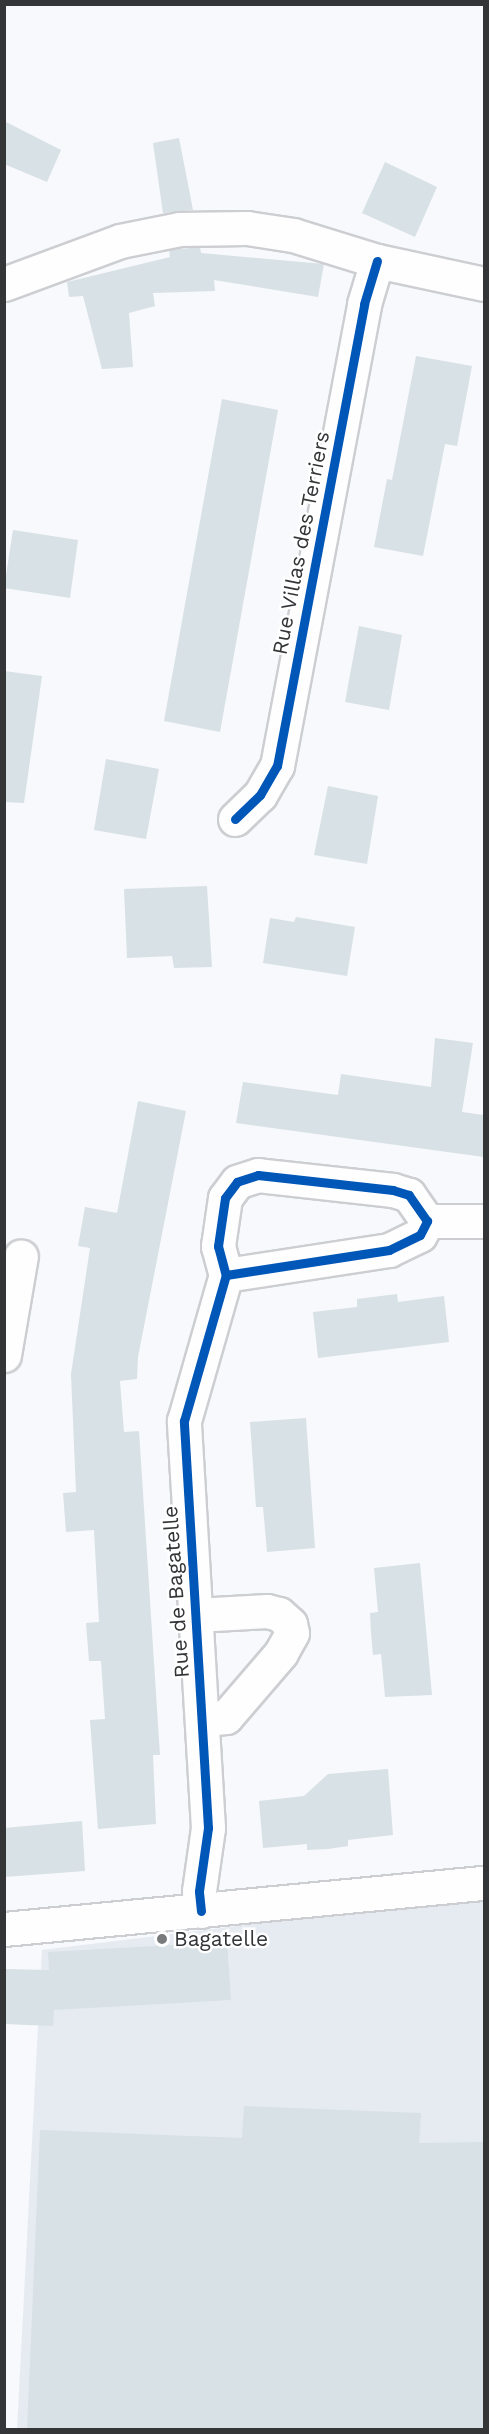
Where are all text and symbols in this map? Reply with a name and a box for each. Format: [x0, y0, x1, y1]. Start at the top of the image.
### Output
street label: Rue Villas des Terriers [267, 429, 335, 657]
street label: Rue de Bagatelle [157, 1505, 195, 1679]
place label: Bagatelle [174, 1926, 268, 1952]
marker: Bagatelle [155, 1932, 169, 1946]

